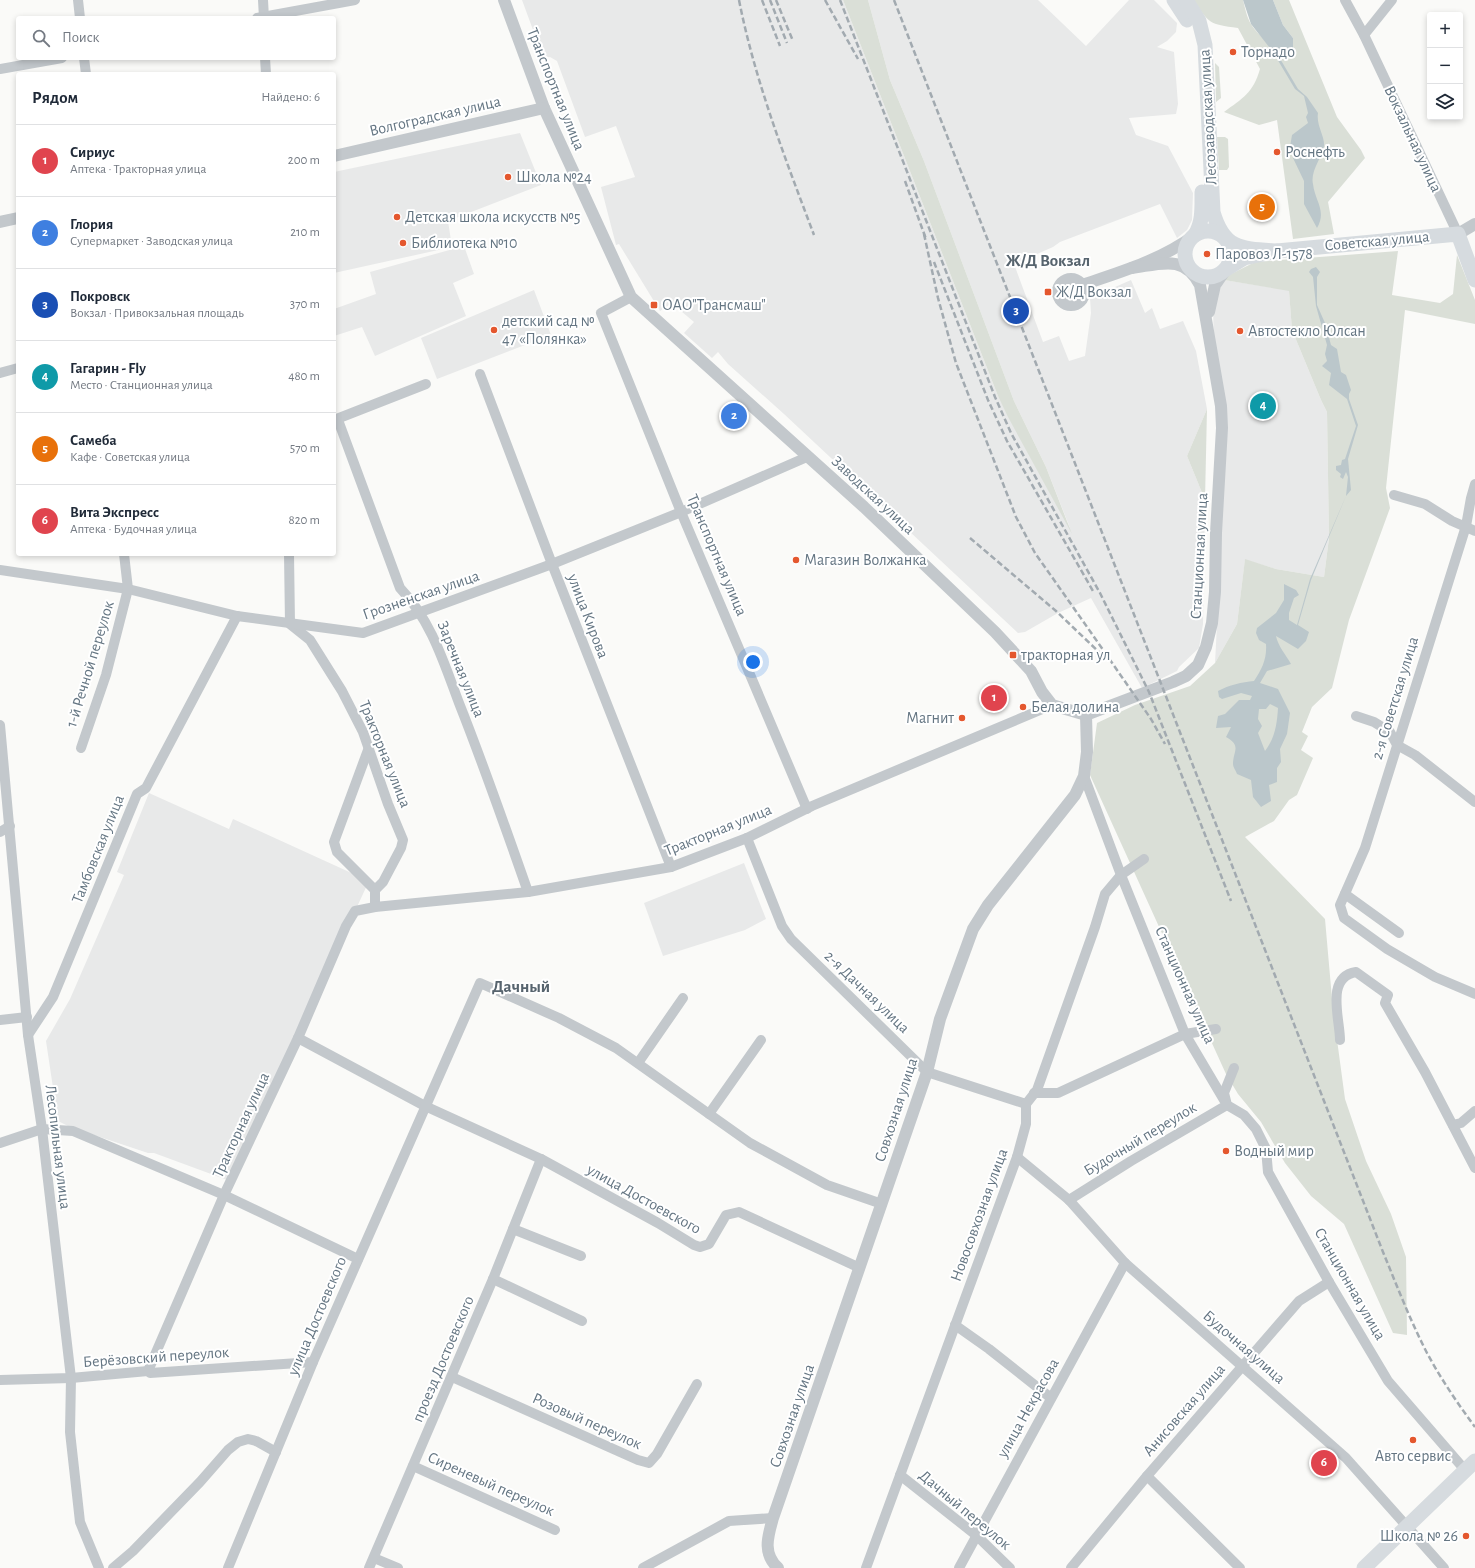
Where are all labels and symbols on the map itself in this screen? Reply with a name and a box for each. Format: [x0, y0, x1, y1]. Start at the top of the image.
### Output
street label: Транспортная улица [523, 26, 588, 153]
place label: Торнадо [1241, 44, 1295, 60]
marker: Торнадо [1228, 47, 1238, 57]
street label: Лесозаводская улица [1196, 49, 1221, 185]
street label: Вокзальная улица [1380, 83, 1445, 195]
street label: Волгоградская улица [368, 93, 502, 140]
place label: Роснефть [1285, 144, 1345, 160]
marker: Роснефть [1272, 147, 1282, 157]
place label: Школа №24 [516, 169, 592, 185]
marker: Школа №24 [503, 172, 513, 182]
pin: 5 [1249, 192, 1275, 222]
place label: Детская школа искусств №5 [405, 209, 580, 226]
marker: Детская школа искусств №5 [392, 212, 402, 222]
street label: Советская улица [1324, 228, 1430, 255]
place label: Библиотека №10 [411, 235, 517, 251]
marker: Библиотека №10 [398, 238, 408, 248]
place label: Паровоз Л-1578 [1215, 246, 1313, 262]
marker: Паровоз Л-1578 [1202, 249, 1212, 259]
district label: Ж/Д Вокзал [1006, 252, 1090, 269]
place label: Ж/Д Вокзал [1056, 284, 1132, 300]
marker: Ж/Д Вокзал [1043, 287, 1053, 297]
pin: 3 [1003, 296, 1029, 326]
place label: ОАО"Трансмаш" [662, 297, 766, 313]
marker: ОАО"Трансмаш" [649, 300, 659, 310]
place label: детский сад № 47 «Полянка» [502, 313, 594, 347]
place label: Автостекло Юлсан [1248, 323, 1366, 339]
marker: детский сад № 47 «Полянка» [489, 325, 499, 335]
marker: Автостекло Юлсан [1235, 326, 1245, 336]
pin: 4 [1250, 391, 1276, 421]
pin: 2 [721, 401, 747, 431]
street label: Заводская улица [828, 453, 918, 538]
street label: Транспортная улица [683, 492, 750, 619]
street label: Станционная улица [1188, 492, 1211, 620]
place label: Магазин Волжанка [804, 552, 927, 568]
marker: Магазин Волжанка [791, 555, 801, 565]
street label: Грозненская улица [361, 568, 482, 623]
street label: улица Кирова [563, 571, 611, 661]
street label: 1-й Речной переулок [63, 598, 118, 729]
street label: Заречная улица [434, 619, 488, 720]
street label: 2-я Советская улица [1369, 635, 1422, 762]
place label: тракторная ул [1020, 647, 1110, 664]
marker: тракторная ул [1008, 650, 1018, 660]
your location [743, 652, 763, 672]
pin: 1 [981, 683, 1007, 713]
street label: Тракторная улица [355, 698, 414, 810]
place label: Белая долина [1031, 699, 1119, 715]
marker: Белая долина [1018, 702, 1028, 712]
place label: Магнит [906, 710, 954, 726]
marker: Магнит [957, 713, 967, 723]
street label: Тамбовская улица [69, 793, 128, 906]
street label: Тракторная улица [662, 801, 774, 860]
street label: Станционная улица [1151, 924, 1218, 1047]
street label: 2-я Дачная улица [821, 948, 912, 1037]
district label: Дачный [492, 978, 550, 995]
street label: Совхозная улица [872, 1056, 921, 1164]
street label: Тракторная улица [210, 1070, 273, 1181]
street label: Лесопильная улица [41, 1084, 74, 1210]
street label: Будочный переулок [1081, 1099, 1200, 1180]
place label: Водный мир [1234, 1143, 1314, 1159]
marker: Водный мир [1221, 1146, 1231, 1156]
street label: Новосовхозная улица [948, 1147, 1011, 1284]
street label: улица Достоевского [583, 1161, 704, 1238]
street label: Станционная улица [1310, 1225, 1389, 1343]
street label: улица Достоевского [284, 1254, 350, 1379]
street label: проезд Достоевского [409, 1293, 477, 1424]
street label: Будочная улица [1199, 1307, 1288, 1387]
street label: Берёзовский переулок [82, 1344, 230, 1371]
street label: улица Некрасова [994, 1356, 1063, 1462]
street label: Анисовская улица [1140, 1361, 1229, 1460]
street label: Совхозная улица [767, 1362, 818, 1470]
street label: Розовый переулок [530, 1390, 645, 1453]
marker: Авто сервис [1408, 1435, 1418, 1445]
pin: 6 [1311, 1448, 1337, 1478]
place label: Авто сервис [1375, 1448, 1451, 1464]
street label: Сиреневый переулок [425, 1449, 557, 1520]
street label: Дачный переулок [915, 1467, 1014, 1554]
place label: Школа № 26 [1380, 1528, 1458, 1544]
marker: Школа № 26 [1461, 1531, 1471, 1541]

